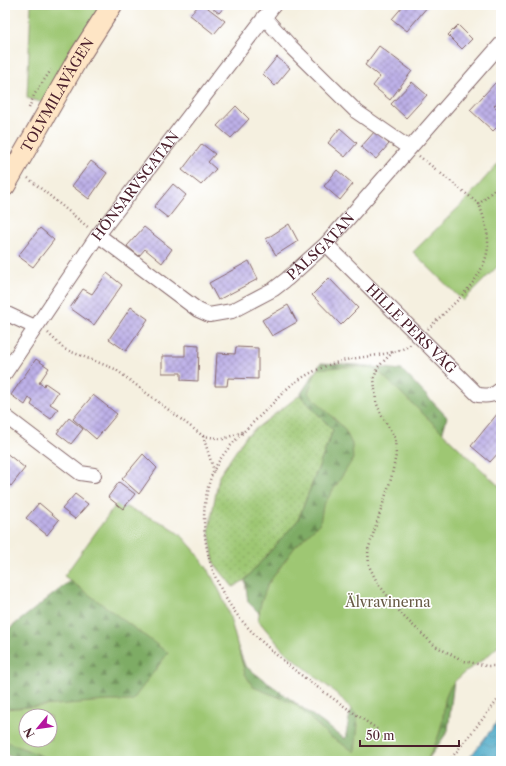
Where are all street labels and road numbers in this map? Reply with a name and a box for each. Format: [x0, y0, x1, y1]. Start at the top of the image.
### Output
street label: TOLVMILAVÄGEN [17, 34, 98, 156]
street label: HÖNSARVSGATAN [88, 127, 183, 244]
street label: PÅLSGATAN [283, 209, 358, 284]
street label: HILLE PERS VÄG [362, 280, 460, 377]

